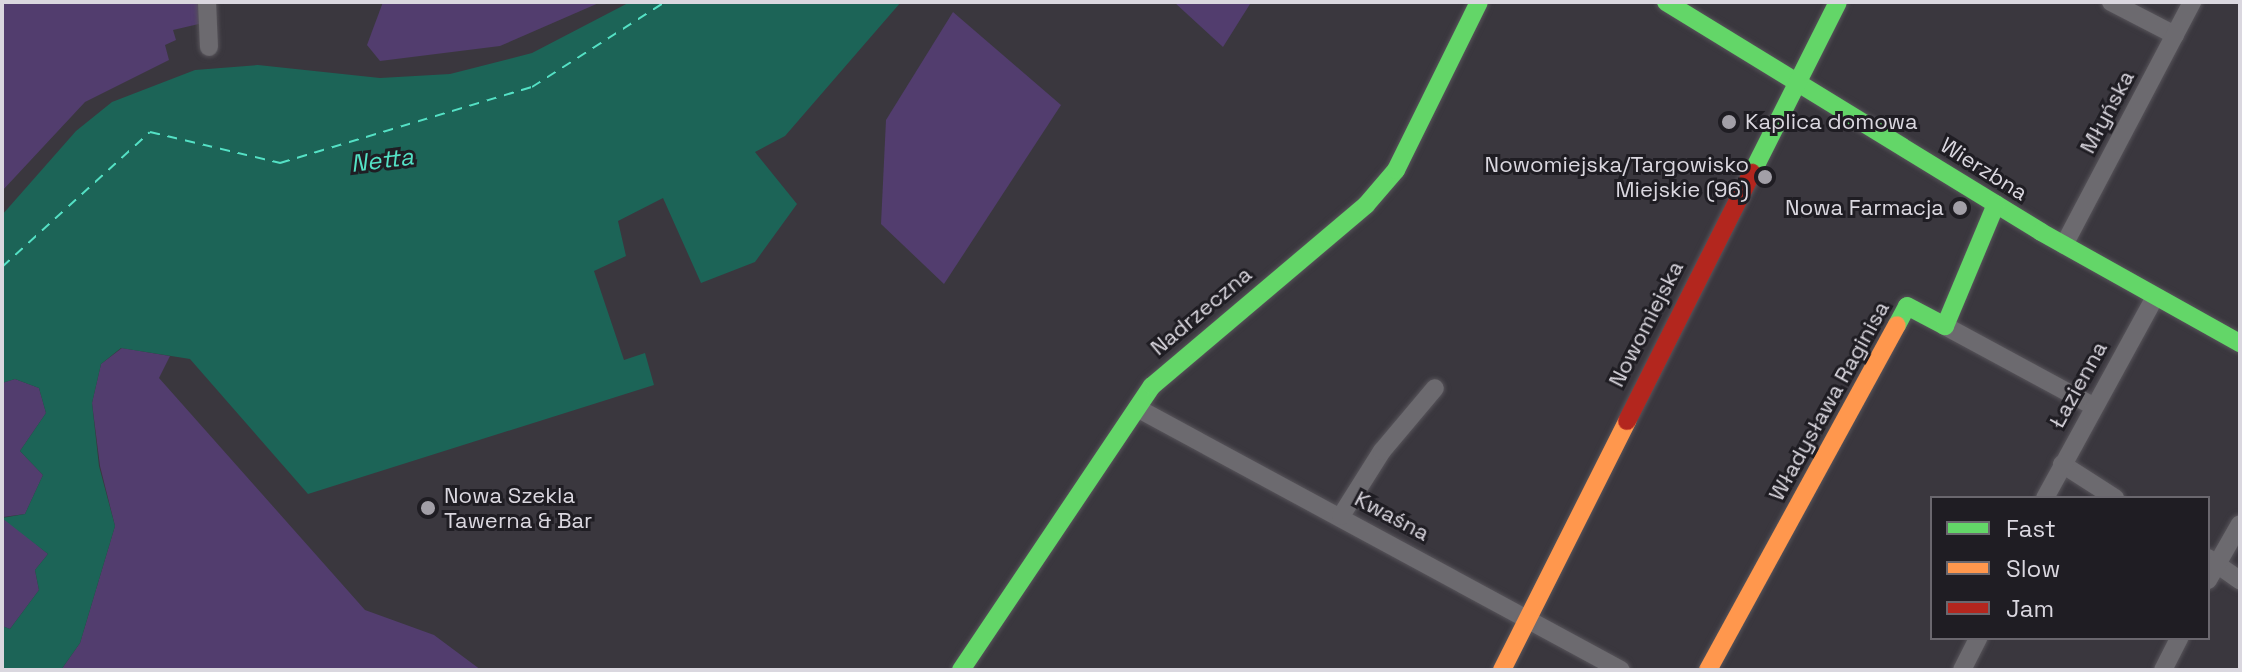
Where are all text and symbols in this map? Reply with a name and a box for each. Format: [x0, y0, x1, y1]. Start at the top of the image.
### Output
street label: Młyńska [2074, 66, 2140, 158]
place label: Kaplica domowa [1745, 109, 1918, 135]
marker: Kaplica domowa [1720, 113, 1738, 131]
street label: Wierzbna [1936, 132, 2032, 206]
water label: Netta [349, 142, 415, 178]
place label: Nowomiejska/Targowisko Miejskie (96) [1485, 151, 1749, 202]
marker: Nowomiejska/Targowisko Miejskie (96) [1756, 168, 1774, 186]
place label: Nowa Farmacja [1785, 195, 1944, 221]
marker: Nowa Farmacja [1951, 199, 1969, 217]
street label: Nowomiejska [1603, 257, 1689, 391]
street label: Nadrzeczna [1145, 261, 1257, 361]
street label: Władysława Raginisa [1763, 297, 1895, 505]
street label: Łazienna [2043, 337, 2113, 433]
place label: Nowa Szekla Tawerna & Bar [444, 482, 592, 534]
street label: Kwaśna [1350, 485, 1434, 547]
legend [1930, 496, 2210, 640]
marker: Nowa Szekla Tawerna & Bar [419, 499, 437, 517]
text: Fast [2006, 513, 2056, 544]
text: Slow [2006, 553, 2060, 584]
text: Jam [2006, 593, 2054, 624]

